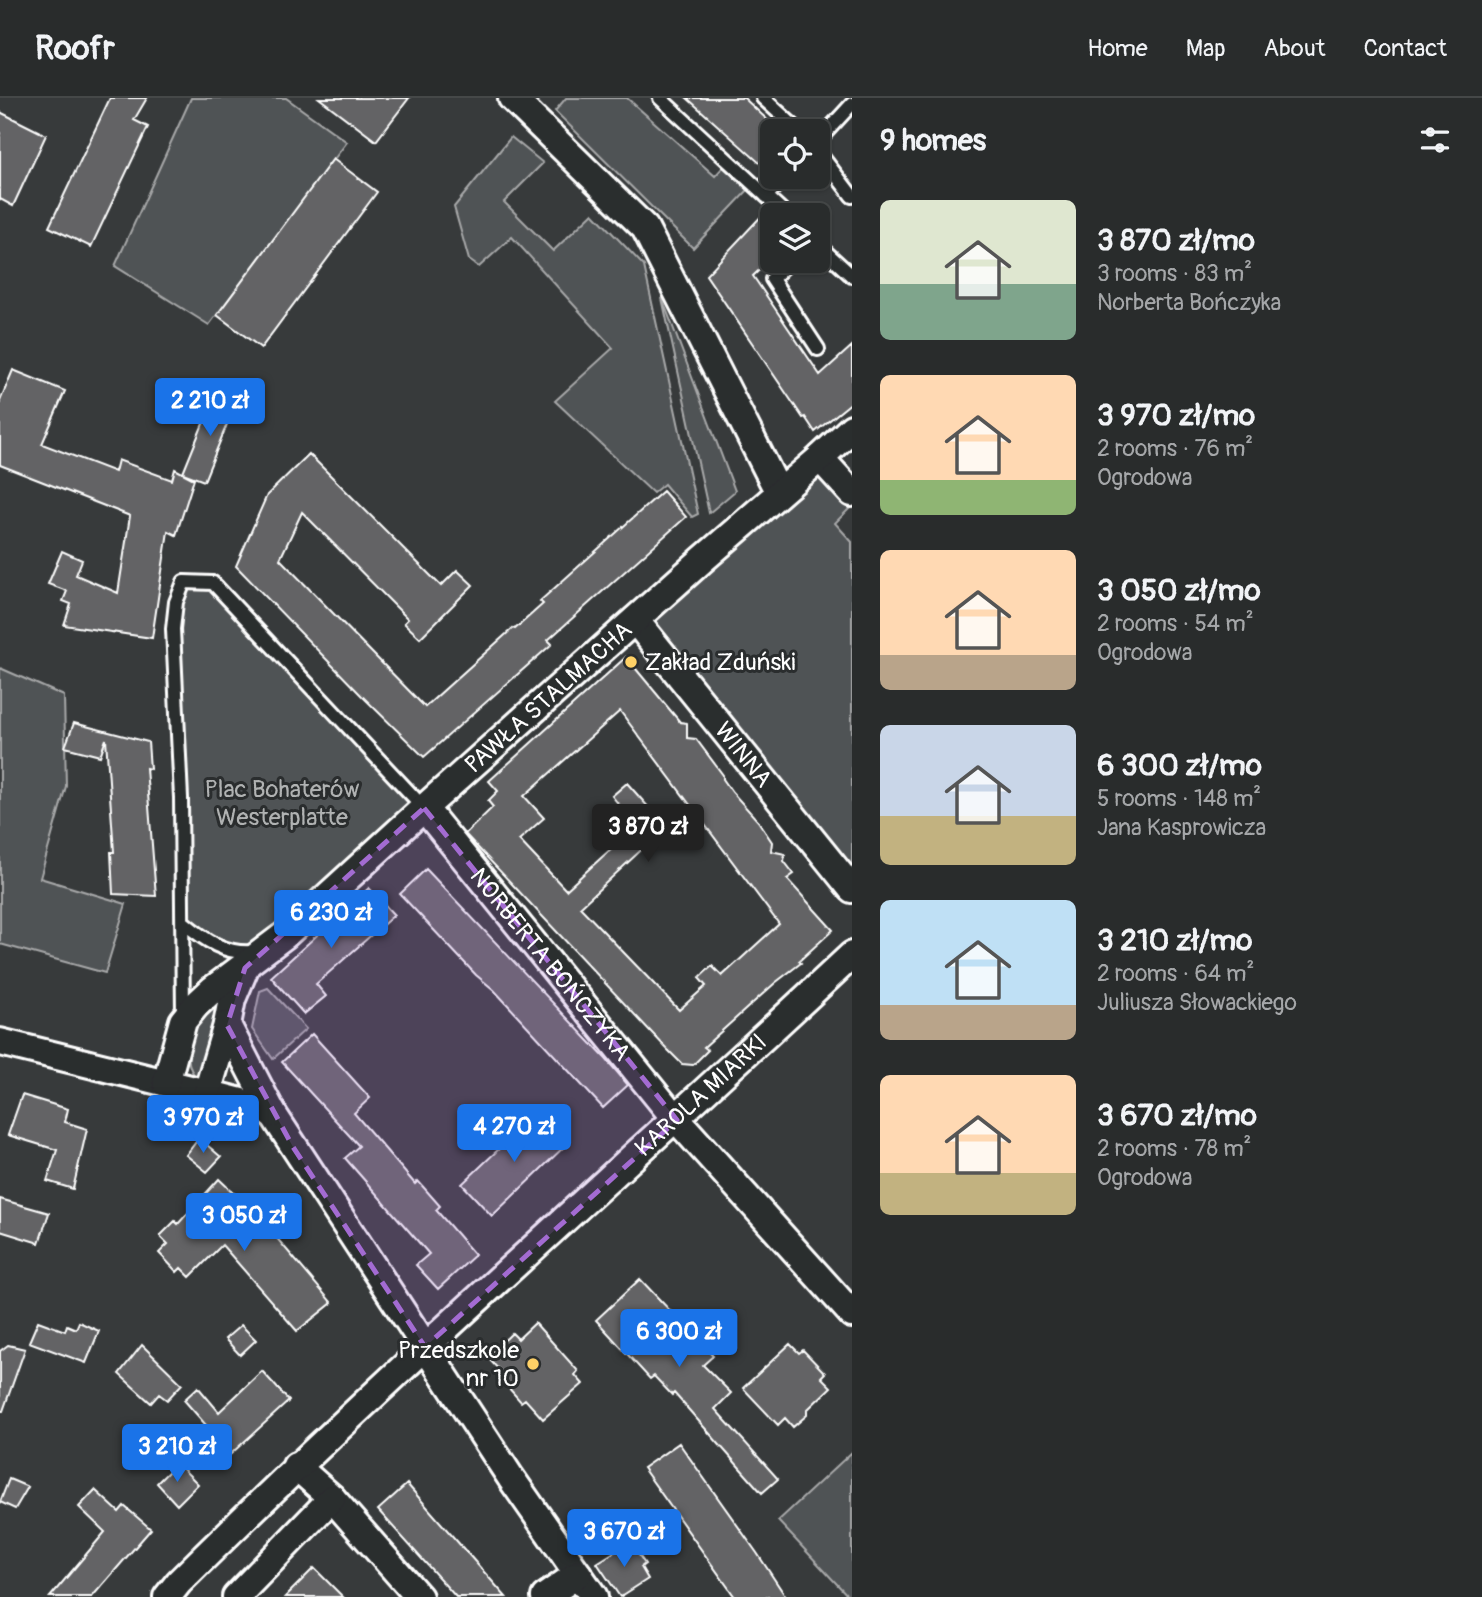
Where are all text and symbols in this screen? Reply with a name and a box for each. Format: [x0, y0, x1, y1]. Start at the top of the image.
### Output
text: Roofr [35, 28, 115, 69]
text: Home [1087, 34, 1148, 63]
text: Map [1186, 34, 1226, 63]
text: About [1264, 34, 1326, 63]
text: Contact [1364, 34, 1447, 63]
map controls [760, 119, 830, 273]
button: locate [760, 119, 830, 189]
icon: filters [1416, 121, 1454, 159]
text: 9 homes [880, 122, 986, 159]
button: layers [760, 203, 830, 273]
text: 3 870 zł/mo [1097, 222, 1255, 259]
icon: home [936, 228, 1020, 312]
text: 3 rooms · 83 m² [1097, 259, 1252, 288]
text: Norberta Bończyka [1097, 288, 1281, 317]
pin: 2 210 zł [138, 378, 282, 438]
text: 2 210 zł [171, 386, 249, 415]
text: 3 970 zł/mo [1097, 397, 1255, 434]
icon: home [936, 403, 1020, 487]
text: 2 rooms · 76 m² [1097, 434, 1253, 463]
text: Ogrodowa [1097, 463, 1192, 492]
text: 3 050 zł/mo [1097, 572, 1261, 609]
icon: home [936, 578, 1020, 662]
text: 2 rooms · 54 m² [1097, 609, 1254, 638]
street label: PAWŁA STALMACHA [459, 615, 638, 779]
text: Ogrodowa [1097, 638, 1192, 667]
place label: Zakład Zduński [645, 648, 796, 677]
marker: Zakład Zduński [623, 654, 639, 670]
street label: WINNA [709, 716, 779, 793]
text: 6 300 zł/mo [1097, 747, 1262, 784]
icon: home [936, 753, 1020, 837]
park label: Plac Bohaterów Westerplatte [204, 775, 360, 832]
text: 5 rooms · 148 m² [1097, 784, 1261, 813]
pin: 3 870 zł [576, 804, 720, 864]
text: 3 870 zł [608, 812, 688, 841]
text: Jana Kasprowicza [1097, 813, 1266, 842]
street label: NORBERTA BOŃCZYKA [464, 862, 637, 1066]
pin: 6 230 zł [259, 890, 403, 950]
text: 6 230 zł [290, 898, 372, 927]
text: 3 210 zł/mo [1097, 922, 1252, 959]
icon: home [936, 928, 1020, 1012]
text: 2 rooms · 64 m² [1097, 959, 1254, 988]
text: Juliusza Słowackiego [1097, 988, 1297, 1017]
street label: KAROLA MIARKI [629, 1027, 773, 1162]
pin: 3 970 zł [131, 1096, 275, 1155]
text: 3 670 zł/mo [1097, 1097, 1257, 1134]
text: 3 970 zł [163, 1103, 243, 1132]
icon: home [936, 1103, 1020, 1187]
pin: 4 270 zł [442, 1104, 586, 1164]
text: 4 270 zł [473, 1112, 555, 1141]
text: 2 rooms · 78 m² [1097, 1134, 1251, 1163]
text: Ogrodowa [1097, 1163, 1192, 1192]
pin: 3 050 zł [172, 1194, 316, 1253]
text: 3 050 zł [202, 1201, 286, 1230]
pin: 6 300 zł [607, 1310, 751, 1369]
text: 6 300 zł [636, 1317, 722, 1346]
place label: Przedszkole nr 10 [398, 1336, 519, 1393]
marker: Przedszkole nr 10 [525, 1356, 541, 1372]
pin: 3 210 zł [105, 1424, 249, 1484]
text: 3 210 zł [138, 1432, 216, 1461]
pin: 3 670 zł [552, 1510, 696, 1569]
text: 3 670 zł [583, 1517, 665, 1546]

